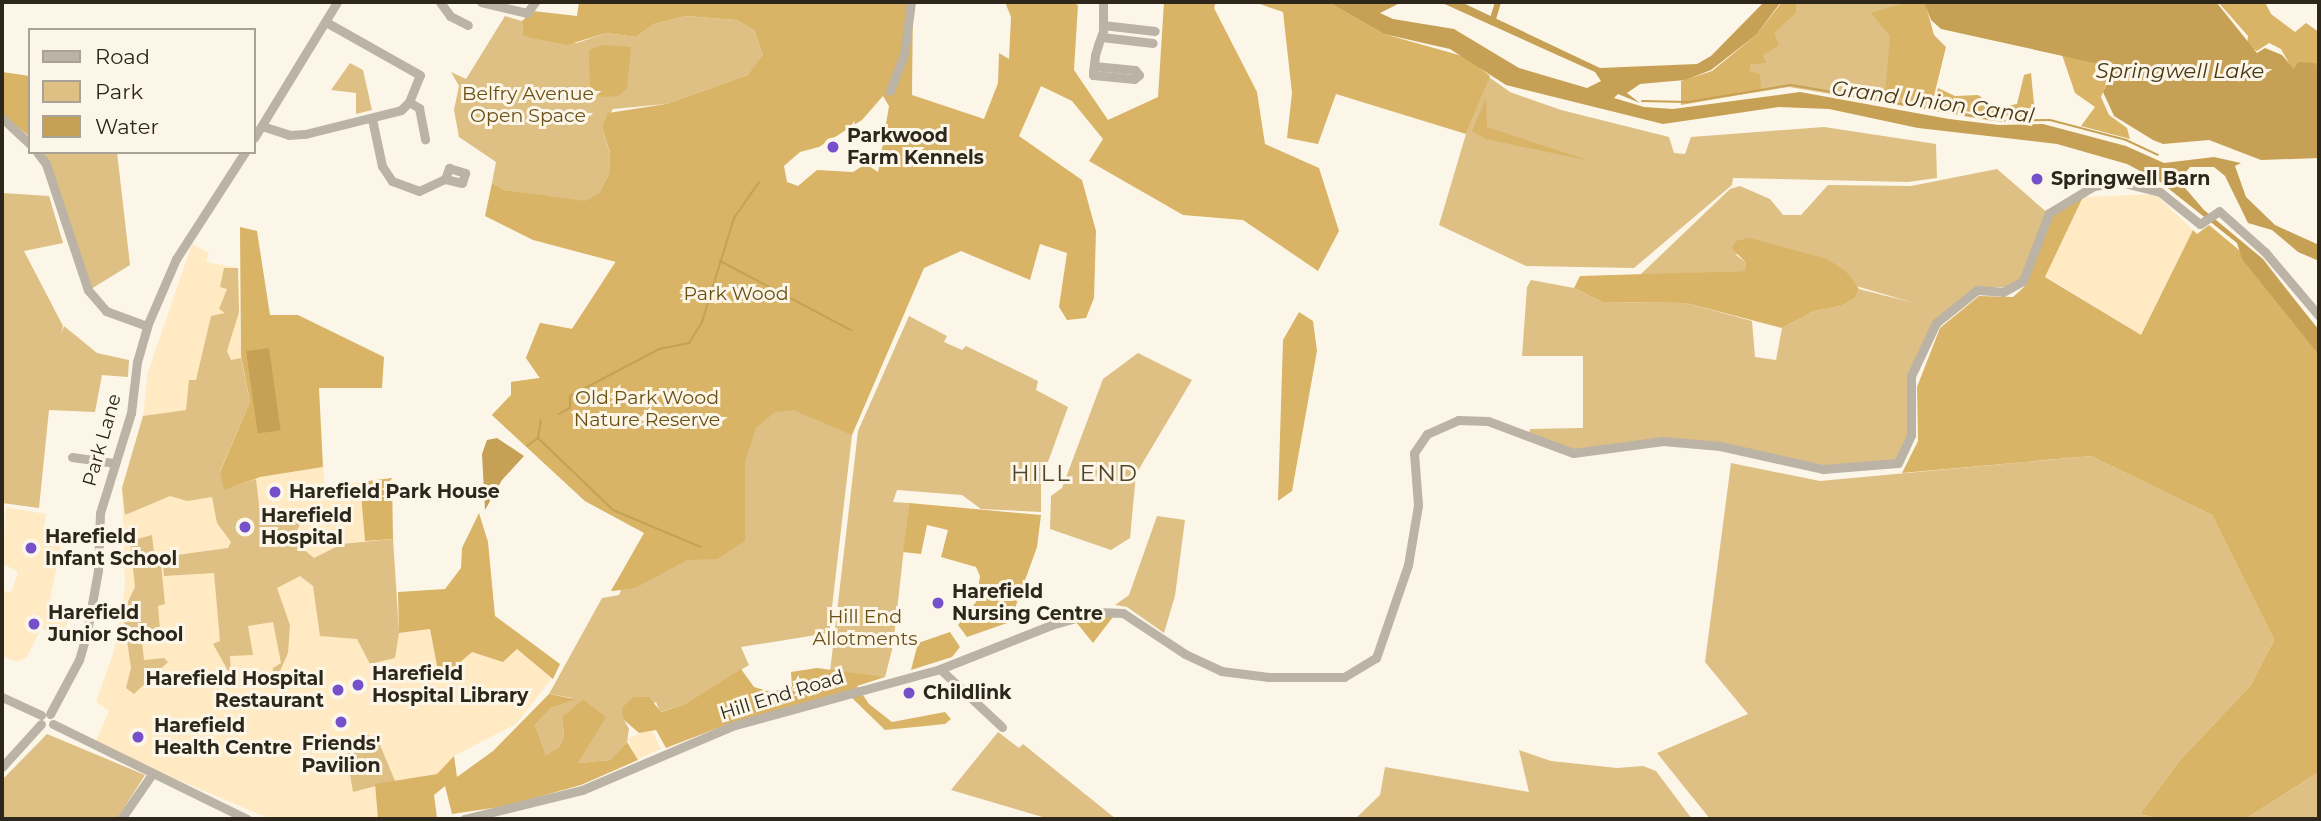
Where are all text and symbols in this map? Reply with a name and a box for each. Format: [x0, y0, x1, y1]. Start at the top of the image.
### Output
legend [28, 28, 256, 154]
text: Road [95, 44, 150, 69]
water label: Springwell Lake [2096, 58, 2264, 84]
water label: Grand Union Canal [1830, 75, 2036, 129]
text: Park [95, 79, 143, 104]
park label: Belfry Avenue Open Space [462, 83, 594, 127]
text: Water [95, 114, 159, 139]
place label: Parkwood Farm Kennels [847, 125, 984, 169]
marker: Parkwood Farm Kennels [825, 139, 841, 155]
place label: Springwell Barn [2051, 168, 2210, 190]
marker: Springwell Barn [2029, 171, 2045, 187]
park label: Park Wood [683, 283, 789, 305]
park label: Old Park Wood Nature Reserve [574, 387, 720, 431]
street label: Park Lane [78, 391, 126, 489]
district label: HILL END [1012, 459, 1138, 487]
place label: Harefield Park House [289, 481, 500, 503]
marker: Harefield Park House [267, 484, 283, 500]
place label: Harefield Hospital [261, 505, 352, 549]
marker: Harefield Hospital [235, 517, 255, 537]
place label: Harefield Infant School [45, 526, 177, 570]
marker: Harefield Infant School [23, 540, 39, 556]
place label: Harefield Nursing Centre [952, 581, 1103, 625]
marker: Harefield Nursing Centre [930, 595, 946, 611]
place label: Harefield Junior School [48, 602, 183, 646]
park label: Hill End Allotments [813, 606, 917, 650]
marker: Harefield Junior School [26, 616, 42, 632]
place label: Harefield Hospital Library [372, 663, 528, 707]
street label: Hill End Road [717, 665, 847, 725]
place label: Harefield Hospital Restaurant [145, 668, 324, 712]
marker: Harefield Hospital Library [350, 677, 366, 693]
marker: Harefield Hospital Restaurant [330, 682, 346, 698]
place label: Childlink [923, 682, 1011, 704]
marker: Childlink [901, 685, 917, 701]
marker: Friends' Pavilion [333, 714, 349, 730]
place label: Harefield Health Centre [154, 715, 292, 759]
marker: Harefield Health Centre [128, 727, 148, 747]
place label: Friends' Pavilion [301, 733, 381, 777]

